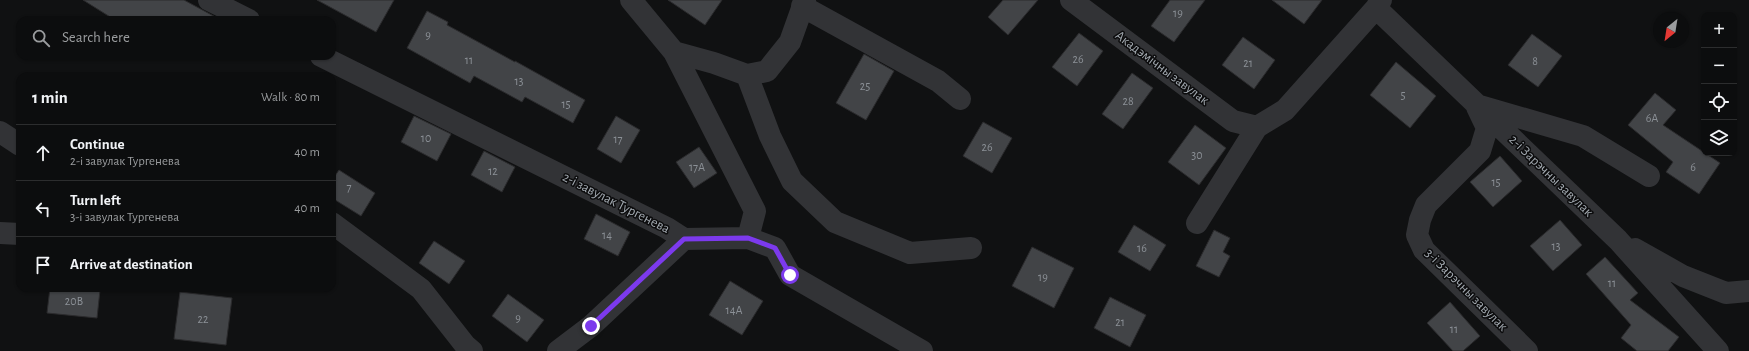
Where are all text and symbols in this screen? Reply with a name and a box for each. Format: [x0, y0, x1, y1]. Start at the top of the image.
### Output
house number: 19 [1173, 7, 1183, 19]
north arrow [1653, 12, 1689, 48]
map controls [1701, 12, 1737, 156]
button: + [1701, 12, 1737, 48]
search box [16, 16, 336, 60]
icon: search [30, 27, 52, 49]
street label: Акадэмічны завулак [1113, 28, 1212, 108]
house number: 9 [425, 29, 431, 41]
text: Search here [62, 30, 130, 45]
button: − [1701, 48, 1737, 84]
house number: 26 [1072, 53, 1084, 65]
house number: 11 [465, 54, 473, 66]
house number: 8 [1532, 55, 1538, 67]
house number: 21 [1243, 57, 1253, 69]
house number: 13 [514, 75, 524, 87]
house number: 25 [860, 80, 870, 92]
button: locate [1701, 84, 1737, 120]
text: 1 min [32, 89, 68, 106]
house number: 5 [1400, 89, 1406, 101]
text: Walk · 80 m [261, 91, 320, 104]
house number: 28 [1122, 95, 1134, 107]
house number: 15 [561, 98, 571, 110]
house number: 6А [1646, 112, 1658, 124]
button: layers [1701, 120, 1737, 156]
house number: 10 [421, 132, 431, 144]
street label: 2-і Зарэчны завулак [1506, 132, 1596, 220]
house number: 17 [613, 133, 623, 145]
text: Continue [70, 137, 125, 152]
house number: 26 [981, 141, 993, 153]
icon: ahead [32, 142, 54, 164]
text: 40 m [294, 146, 320, 159]
house number: 30 [1191, 149, 1203, 161]
text: 2-і завулак Тургенева [70, 155, 180, 168]
house number: 17А [689, 161, 705, 173]
house number: 6 [1690, 161, 1696, 173]
house number: 12 [488, 165, 498, 177]
street label: 2-і завулак Тургенева [560, 170, 672, 236]
house number: 15 [1491, 176, 1501, 188]
house number: 7 [346, 181, 352, 193]
text: Turn left [70, 193, 121, 208]
icon: left [32, 198, 54, 220]
text: 40 m [294, 202, 320, 215]
text: 3-і завулак Тургенева [70, 211, 179, 224]
house number: 14 [602, 229, 612, 241]
house number: 13 [1551, 240, 1561, 252]
house number: 16 [1137, 242, 1147, 254]
street label: 3-і Зарэчны завулак [1422, 246, 1510, 334]
icon: arrive [32, 254, 54, 276]
text: Arrive at destination [70, 257, 193, 272]
route start [781, 266, 799, 284]
house number: 19 [1038, 271, 1048, 283]
house number: 11 [1608, 277, 1616, 289]
house number: 20В [65, 295, 84, 307]
house number: 14А [726, 304, 742, 316]
house number: 9 [515, 312, 521, 324]
house number: 22 [198, 313, 209, 325]
house number: 21 [1115, 316, 1125, 328]
route end [582, 317, 600, 335]
house number: 11 [1450, 323, 1458, 335]

